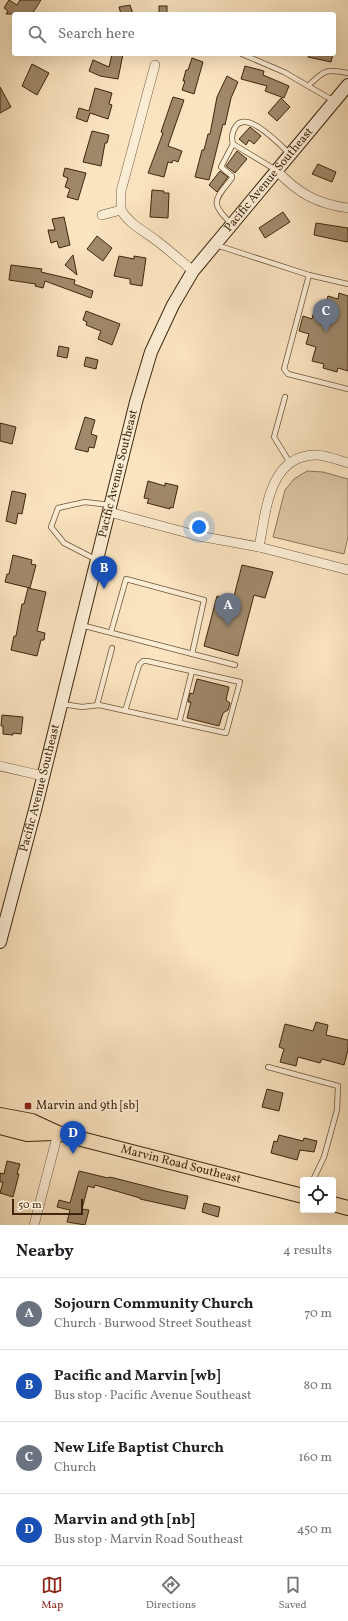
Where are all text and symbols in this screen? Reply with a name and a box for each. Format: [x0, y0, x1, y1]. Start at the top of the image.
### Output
search box [12, 12, 336, 56]
icon: search [26, 23, 48, 45]
text: Search here [58, 24, 135, 45]
street label: Pacific Avenue Southeast [221, 124, 317, 235]
pin: C [313, 299, 339, 332]
street label: Pacific Avenue Southeast [95, 408, 142, 539]
your location [189, 517, 209, 537]
pin: B [91, 556, 117, 589]
pin: A [215, 593, 241, 626]
street label: Pacific Avenue Southeast [16, 723, 64, 854]
place label: Marvin and 9th [sb] [36, 1098, 138, 1114]
marker: Marvin and 9th [sb] [23, 1101, 33, 1111]
pin: D [60, 1121, 86, 1154]
street label: Marvin Road Southeast [119, 1141, 243, 1188]
map controls [300, 1177, 336, 1213]
button: locate [300, 1177, 336, 1213]
scale bar [12, 1197, 83, 1216]
text: 50 m [18, 1198, 42, 1213]
text: Nearby [16, 1240, 74, 1263]
text: 4 results [283, 1242, 332, 1260]
text: Sojourn Community Church [54, 1294, 254, 1315]
text: A [24, 1305, 34, 1323]
text: 70 m [304, 1305, 332, 1323]
text: Church · Burwood Street Southeast [54, 1315, 252, 1333]
text: Pacific and Marvin [wb] [54, 1366, 220, 1387]
text: B [25, 1377, 33, 1395]
text: 80 m [303, 1377, 332, 1395]
text: Bus stop · Pacific Avenue Southeast [54, 1387, 252, 1405]
text: New Life Baptist Church [54, 1438, 224, 1459]
text: C [25, 1449, 33, 1467]
text: 160 m [298, 1449, 332, 1467]
text: Church [54, 1459, 96, 1477]
text: Marvin and 9th [nb] [54, 1510, 195, 1531]
text: D [24, 1521, 34, 1539]
text: 450 m [297, 1521, 332, 1539]
text: Bus stop · Marvin Road Southeast [54, 1531, 243, 1549]
tab: Map [41, 1574, 63, 1613]
tab: Directions [146, 1574, 196, 1613]
tab: Saved [278, 1574, 307, 1613]

